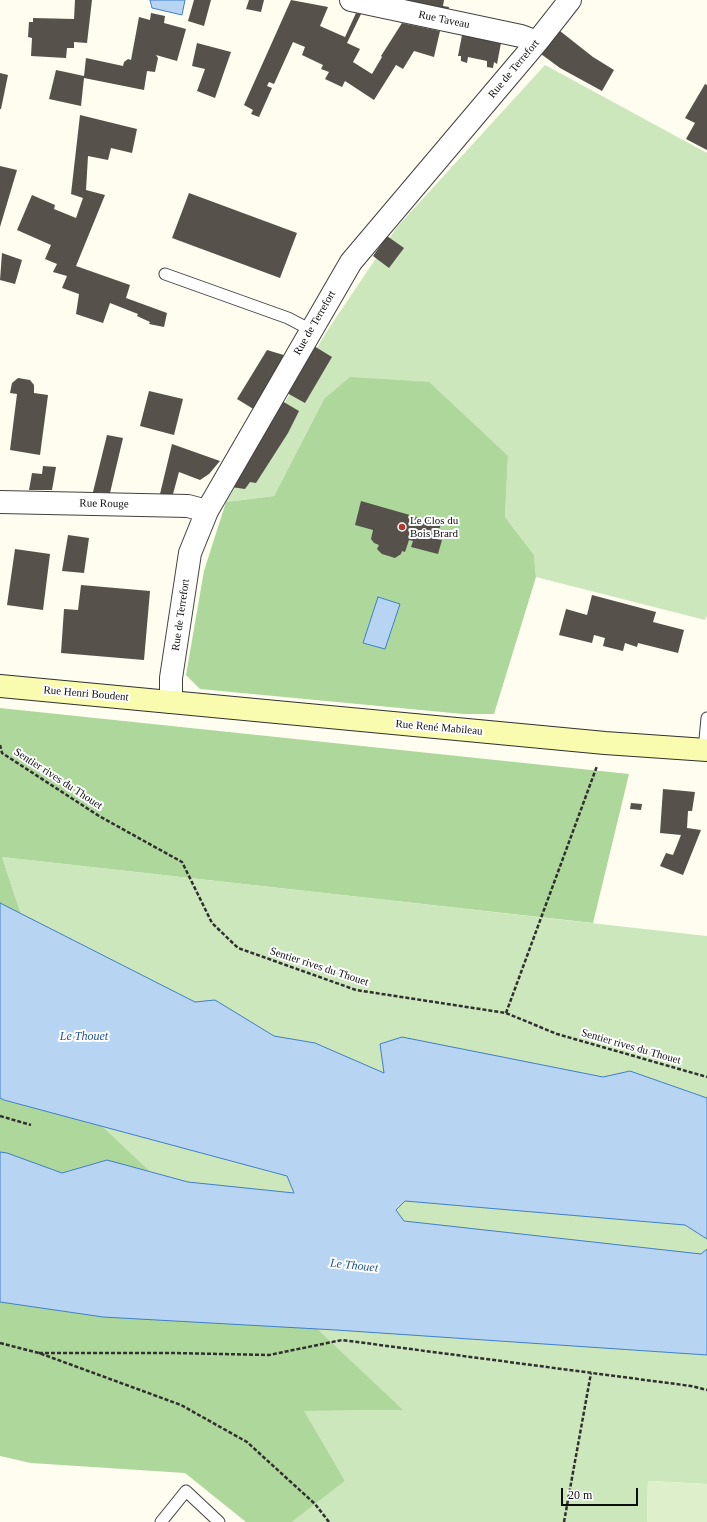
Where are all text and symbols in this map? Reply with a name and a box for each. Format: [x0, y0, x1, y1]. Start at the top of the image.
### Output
street label: Rue Taveau [417, 8, 471, 32]
street label: Rue de Terrefort [486, 37, 542, 101]
street label: Rue de Terrefort [291, 288, 339, 358]
street label: Rue Rouge [79, 497, 129, 511]
place label: Le Clos du Bois Brard [410, 514, 458, 540]
marker: Le Clos du Bois Brard [397, 522, 407, 532]
street label: Rue de Terrefort [169, 578, 193, 652]
street label: Rue Henri Boudent [43, 684, 129, 704]
street label: Rue René Mabileau [395, 718, 483, 738]
street label: Sentier rives du Thouet [11, 745, 105, 813]
street label: Sentier rives du Thouet [268, 945, 370, 989]
street label: Sentier rives du Thouet [580, 1026, 682, 1068]
water label: Le Thouet [60, 1030, 108, 1044]
water label: Le Thouet [329, 1256, 379, 1276]
scale bar [563, 1480, 640, 1506]
text: 20 m [568, 1488, 592, 1502]

